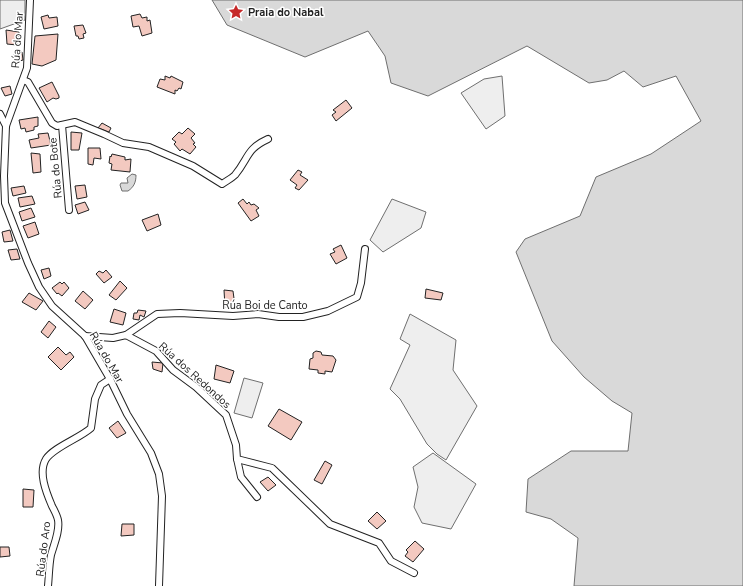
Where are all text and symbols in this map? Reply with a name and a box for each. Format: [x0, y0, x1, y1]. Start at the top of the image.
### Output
place icon: Praia do Nabal [227, 3, 245, 21]
place label: Praia do Nabal [248, 5, 324, 20]
street label: Rúa do Mar [8, 11, 27, 69]
street label: Rúa do Bote [45, 137, 66, 199]
street label: Rúa Boi de Canto [222, 298, 308, 313]
street label: Rúa do Mar [86, 329, 127, 386]
street label: Rúa dos Redondos [155, 339, 234, 412]
street label: Rúa do Aro [33, 521, 54, 578]

